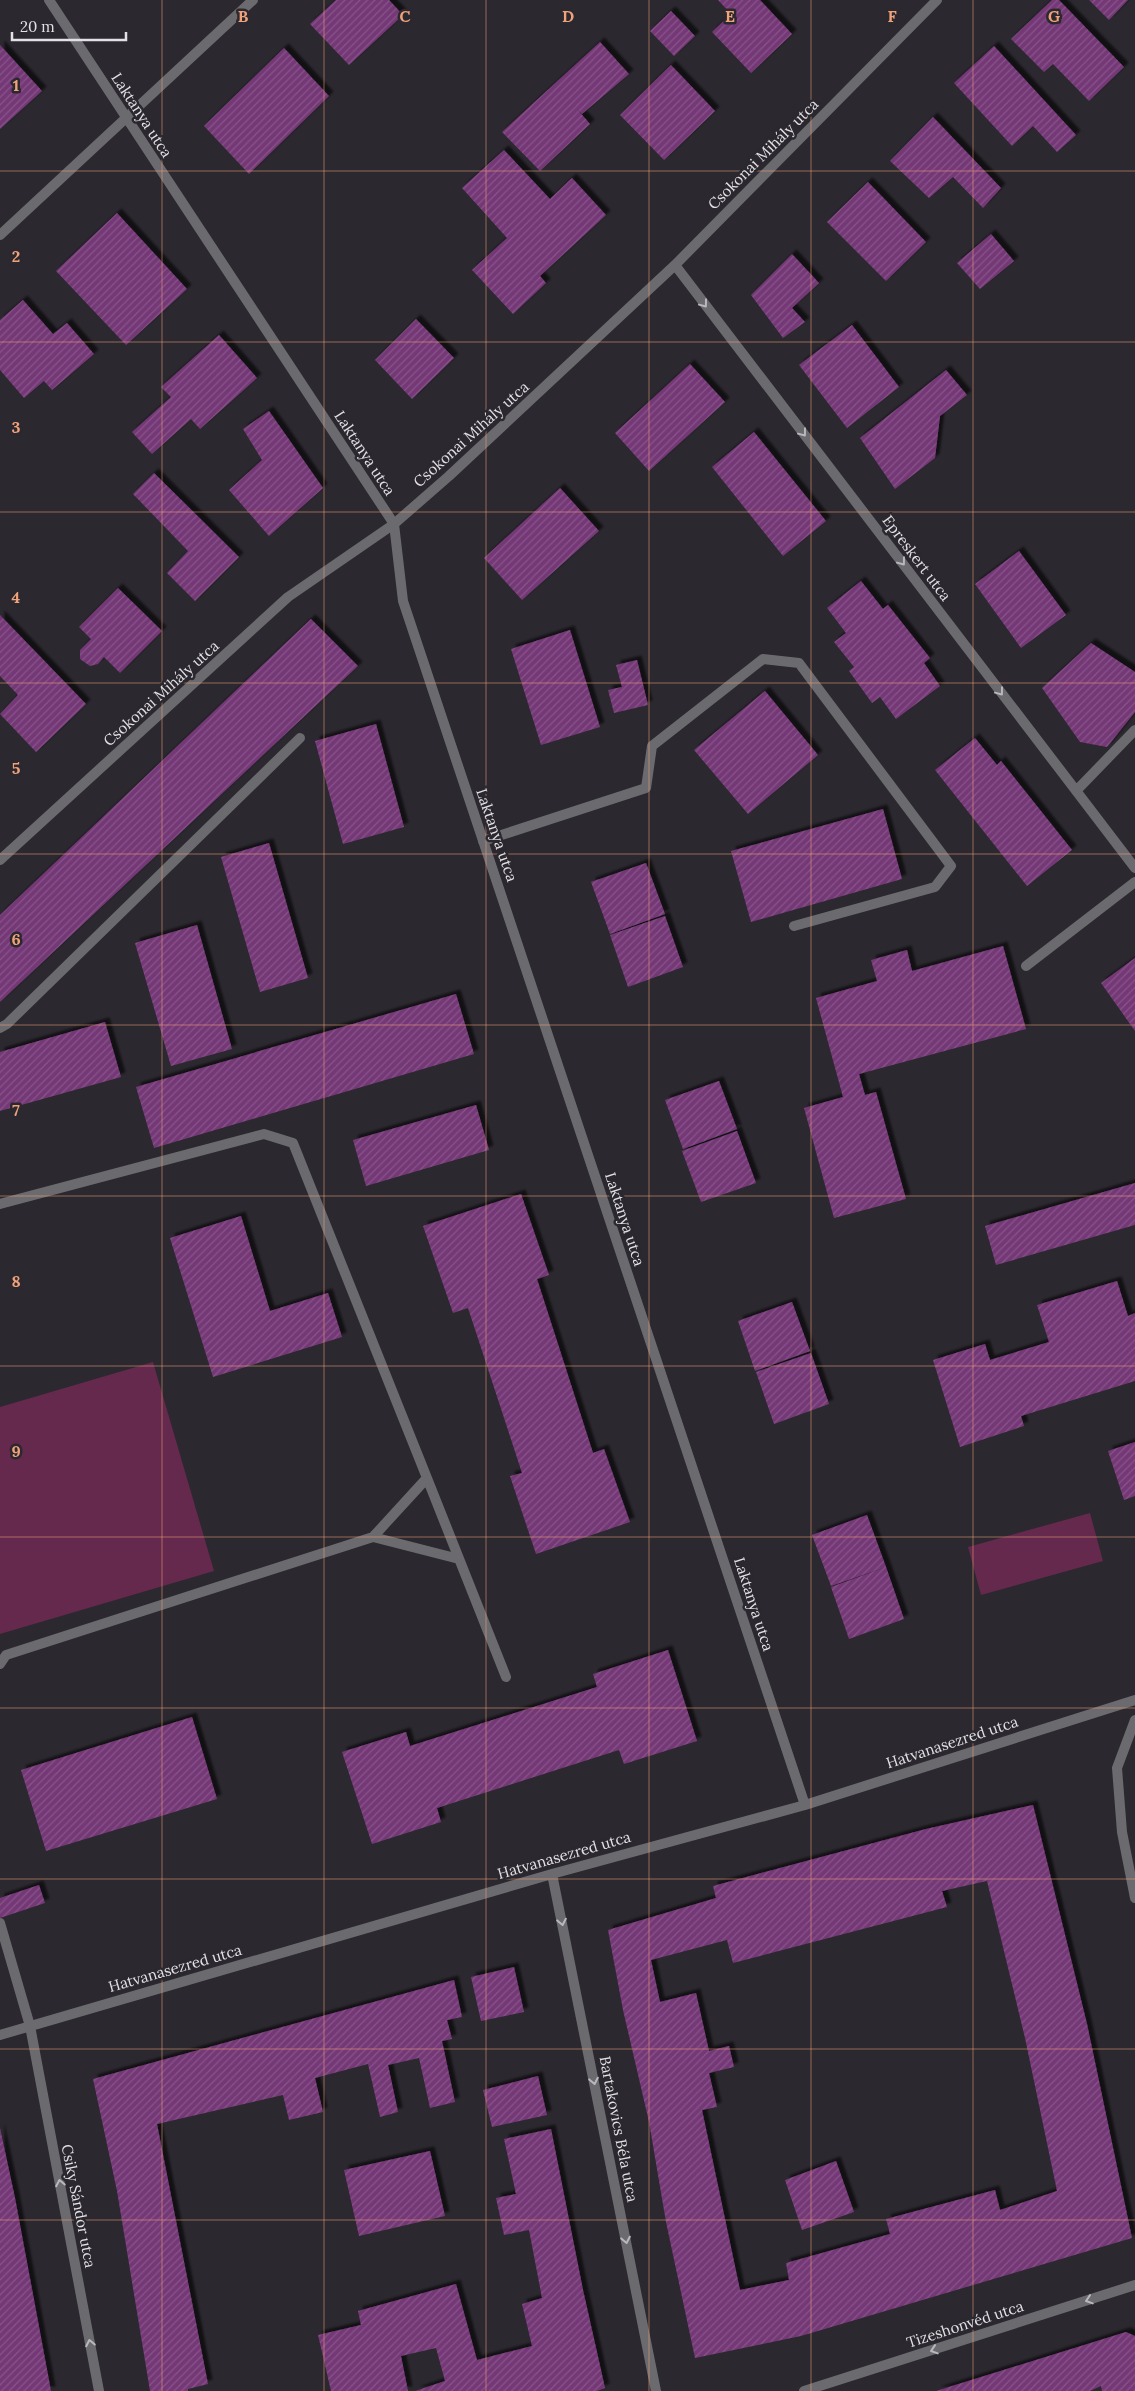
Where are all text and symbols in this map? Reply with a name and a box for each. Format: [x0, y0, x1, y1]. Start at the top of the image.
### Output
text: B [238, 6, 249, 26]
text: C [399, 6, 411, 26]
text: D [562, 6, 574, 26]
text: E [725, 6, 735, 26]
text: F [887, 6, 897, 26]
text: G [1048, 6, 1060, 26]
scale bar [12, 10, 126, 42]
text: 20 m [20, 17, 55, 36]
street label: Laktanya utca [108, 69, 177, 161]
text: 1 [13, 75, 19, 95]
street label: Csokonai Mihály utca [704, 94, 823, 213]
text: 2 [12, 246, 20, 266]
one-way arrow [699, 298, 707, 307]
street label: Csokonai Mihály utca [409, 377, 533, 491]
street label: Laktanya utca [331, 407, 400, 499]
text: 3 [12, 417, 21, 437]
one-way arrow [797, 427, 806, 437]
street label: Epreskert utca [879, 511, 956, 605]
one-way arrow [896, 557, 905, 566]
text: 4 [12, 587, 21, 607]
street label: Csokonai Mihály utca [99, 636, 223, 750]
one-way arrow [994, 686, 1003, 696]
text: 5 [12, 758, 21, 778]
street label: Laktanya utca [472, 786, 522, 884]
text: 6 [11, 929, 21, 949]
text: 7 [12, 1100, 20, 1120]
street label: Laktanya utca [601, 1170, 649, 1268]
text: 8 [11, 1271, 21, 1291]
text: 9 [11, 1441, 21, 1461]
street label: Laktanya utca [730, 1555, 778, 1653]
street label: Hatvanasezred utca [884, 1712, 1021, 1772]
street label: Hatvanasezred utca [495, 1827, 633, 1883]
one-way arrow [556, 1917, 567, 1926]
street label: Hatvanasezred utca [106, 1940, 244, 1996]
street label: Bartakovics Béla utca [596, 2054, 643, 2204]
one-way arrow [588, 2076, 598, 2085]
street label: Csiky Sándor utca [58, 2143, 100, 2270]
one-way arrow [55, 2179, 65, 2188]
one-way arrow [620, 2236, 630, 2245]
one-way arrow [1085, 2295, 1093, 2305]
street label: Tizeshonvéd utca [904, 2296, 1026, 2352]
one-way arrow [85, 2339, 95, 2347]
one-way arrow [930, 2344, 938, 2354]

